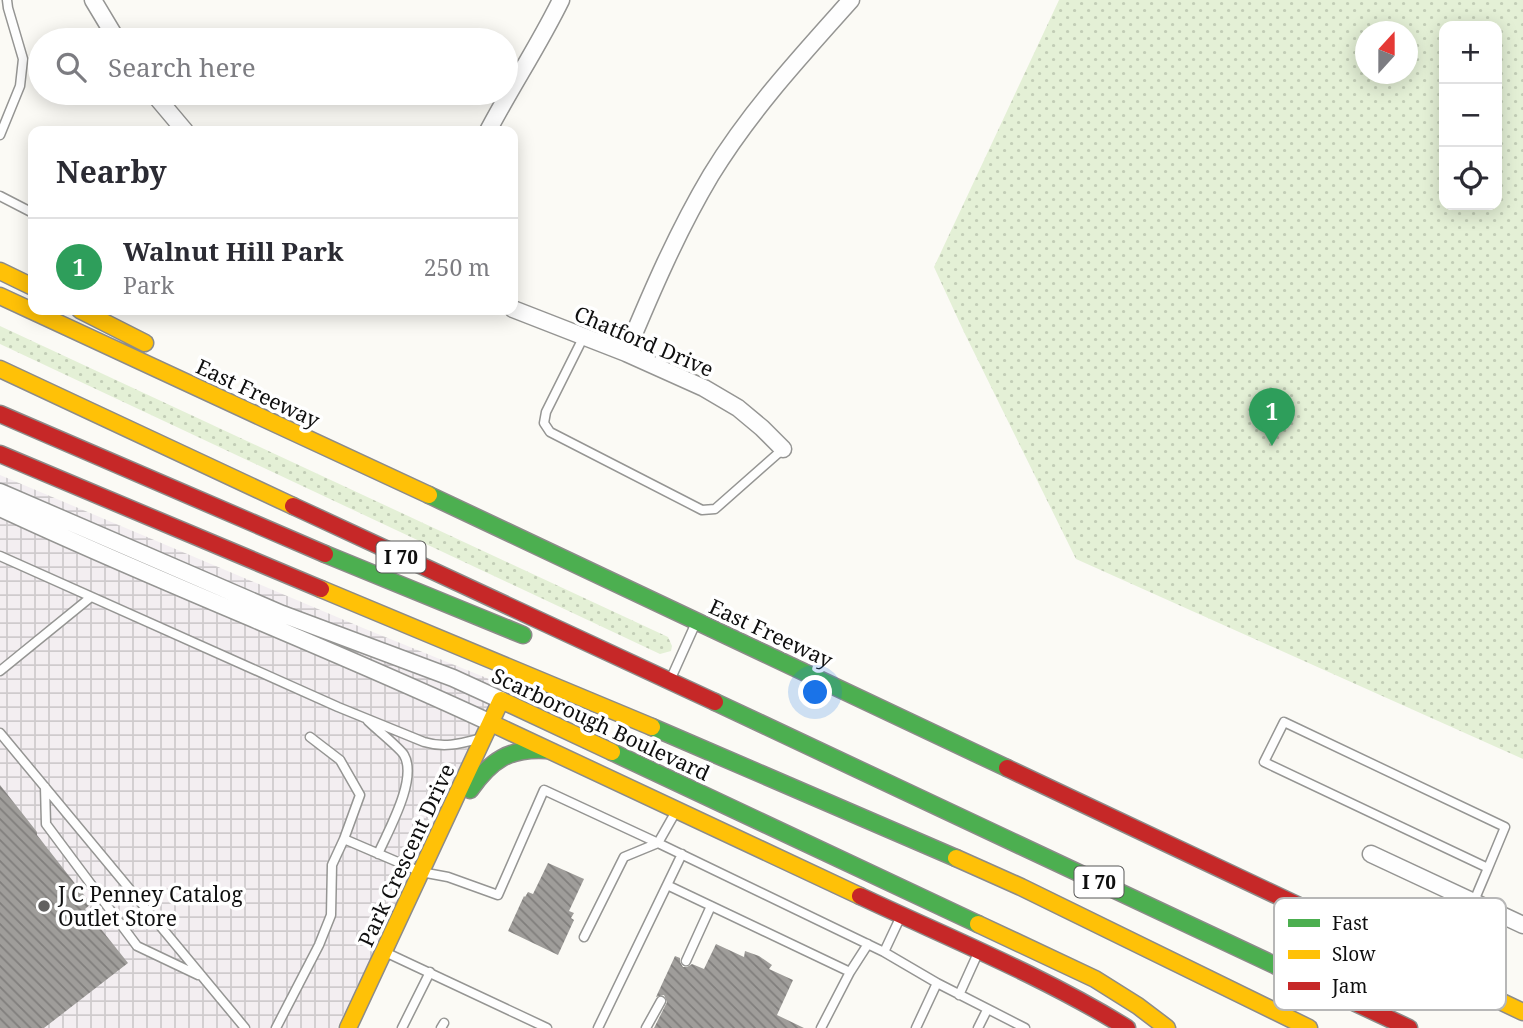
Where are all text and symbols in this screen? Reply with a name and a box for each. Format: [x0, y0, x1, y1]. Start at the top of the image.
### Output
north arrow [1355, 21, 1418, 84]
map controls [1439, 21, 1502, 210]
button: + [1439, 21, 1502, 84]
search box [28, 28, 518, 105]
icon: search [52, 48, 90, 86]
text: Search here [108, 49, 256, 85]
button: − [1439, 84, 1502, 147]
button: locate [1439, 147, 1502, 210]
text: Nearby [56, 151, 167, 192]
text: Walnut Hill Park [123, 233, 344, 269]
text: 1 [73, 251, 86, 283]
text: 250 m [424, 251, 490, 283]
text: Park [123, 269, 174, 301]
street label: Chatford Drive [570, 299, 718, 383]
street label: East Freeway [192, 352, 324, 434]
pin: 1 [1249, 388, 1295, 446]
road number: I 70 [376, 542, 426, 572]
street label: East Freeway [705, 592, 837, 674]
street label: Scarborough Boulevard [487, 661, 715, 787]
your location [798, 675, 832, 709]
street label: Park Crescent Drive [351, 759, 461, 951]
road number: I 70 [1074, 866, 1124, 898]
place label: J C Penney Catalog Outlet Store [57, 880, 243, 932]
marker: J C Penney Catalog Outlet Store [36, 898, 52, 914]
legend [1274, 898, 1506, 1010]
text: Fast [1332, 910, 1369, 936]
text: Slow [1332, 941, 1376, 967]
text: Jam [1331, 973, 1367, 999]

